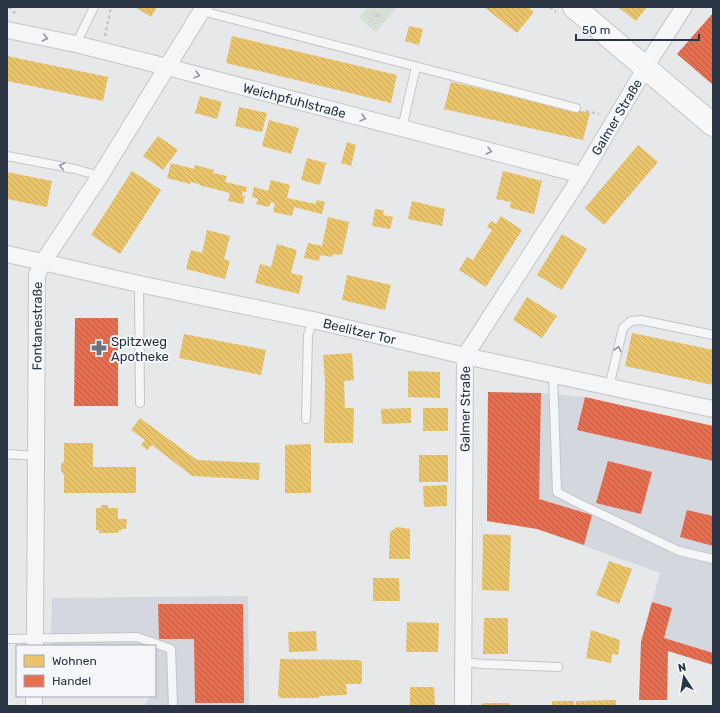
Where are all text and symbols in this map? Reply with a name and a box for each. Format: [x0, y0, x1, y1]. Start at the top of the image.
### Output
scale bar [576, 16, 699, 42]
text: 50 m [582, 23, 610, 37]
one-way arrow [42, 33, 48, 41]
one-way arrow [194, 70, 200, 78]
street label: Galmer Straße [588, 76, 645, 158]
street label: Weichpfuhlstraße [241, 80, 348, 121]
one-way arrow [360, 113, 367, 122]
one-way arrow [486, 146, 492, 154]
one-way arrow [59, 163, 66, 171]
street label: Fontanestraße [29, 282, 45, 370]
street label: Beelitzer Tor [321, 316, 398, 347]
place label: Spitzweg Apotheke [111, 334, 169, 364]
pharmacy icon: Spitzweg Apotheke [90, 339, 108, 357]
one-way arrow [614, 346, 622, 352]
street label: Galmer Straße [457, 366, 473, 452]
legend [16, 645, 156, 697]
text: Wohnen [52, 654, 97, 668]
north arrow [664, 657, 704, 697]
text: N [677, 661, 687, 675]
text: Handel [52, 674, 91, 688]

